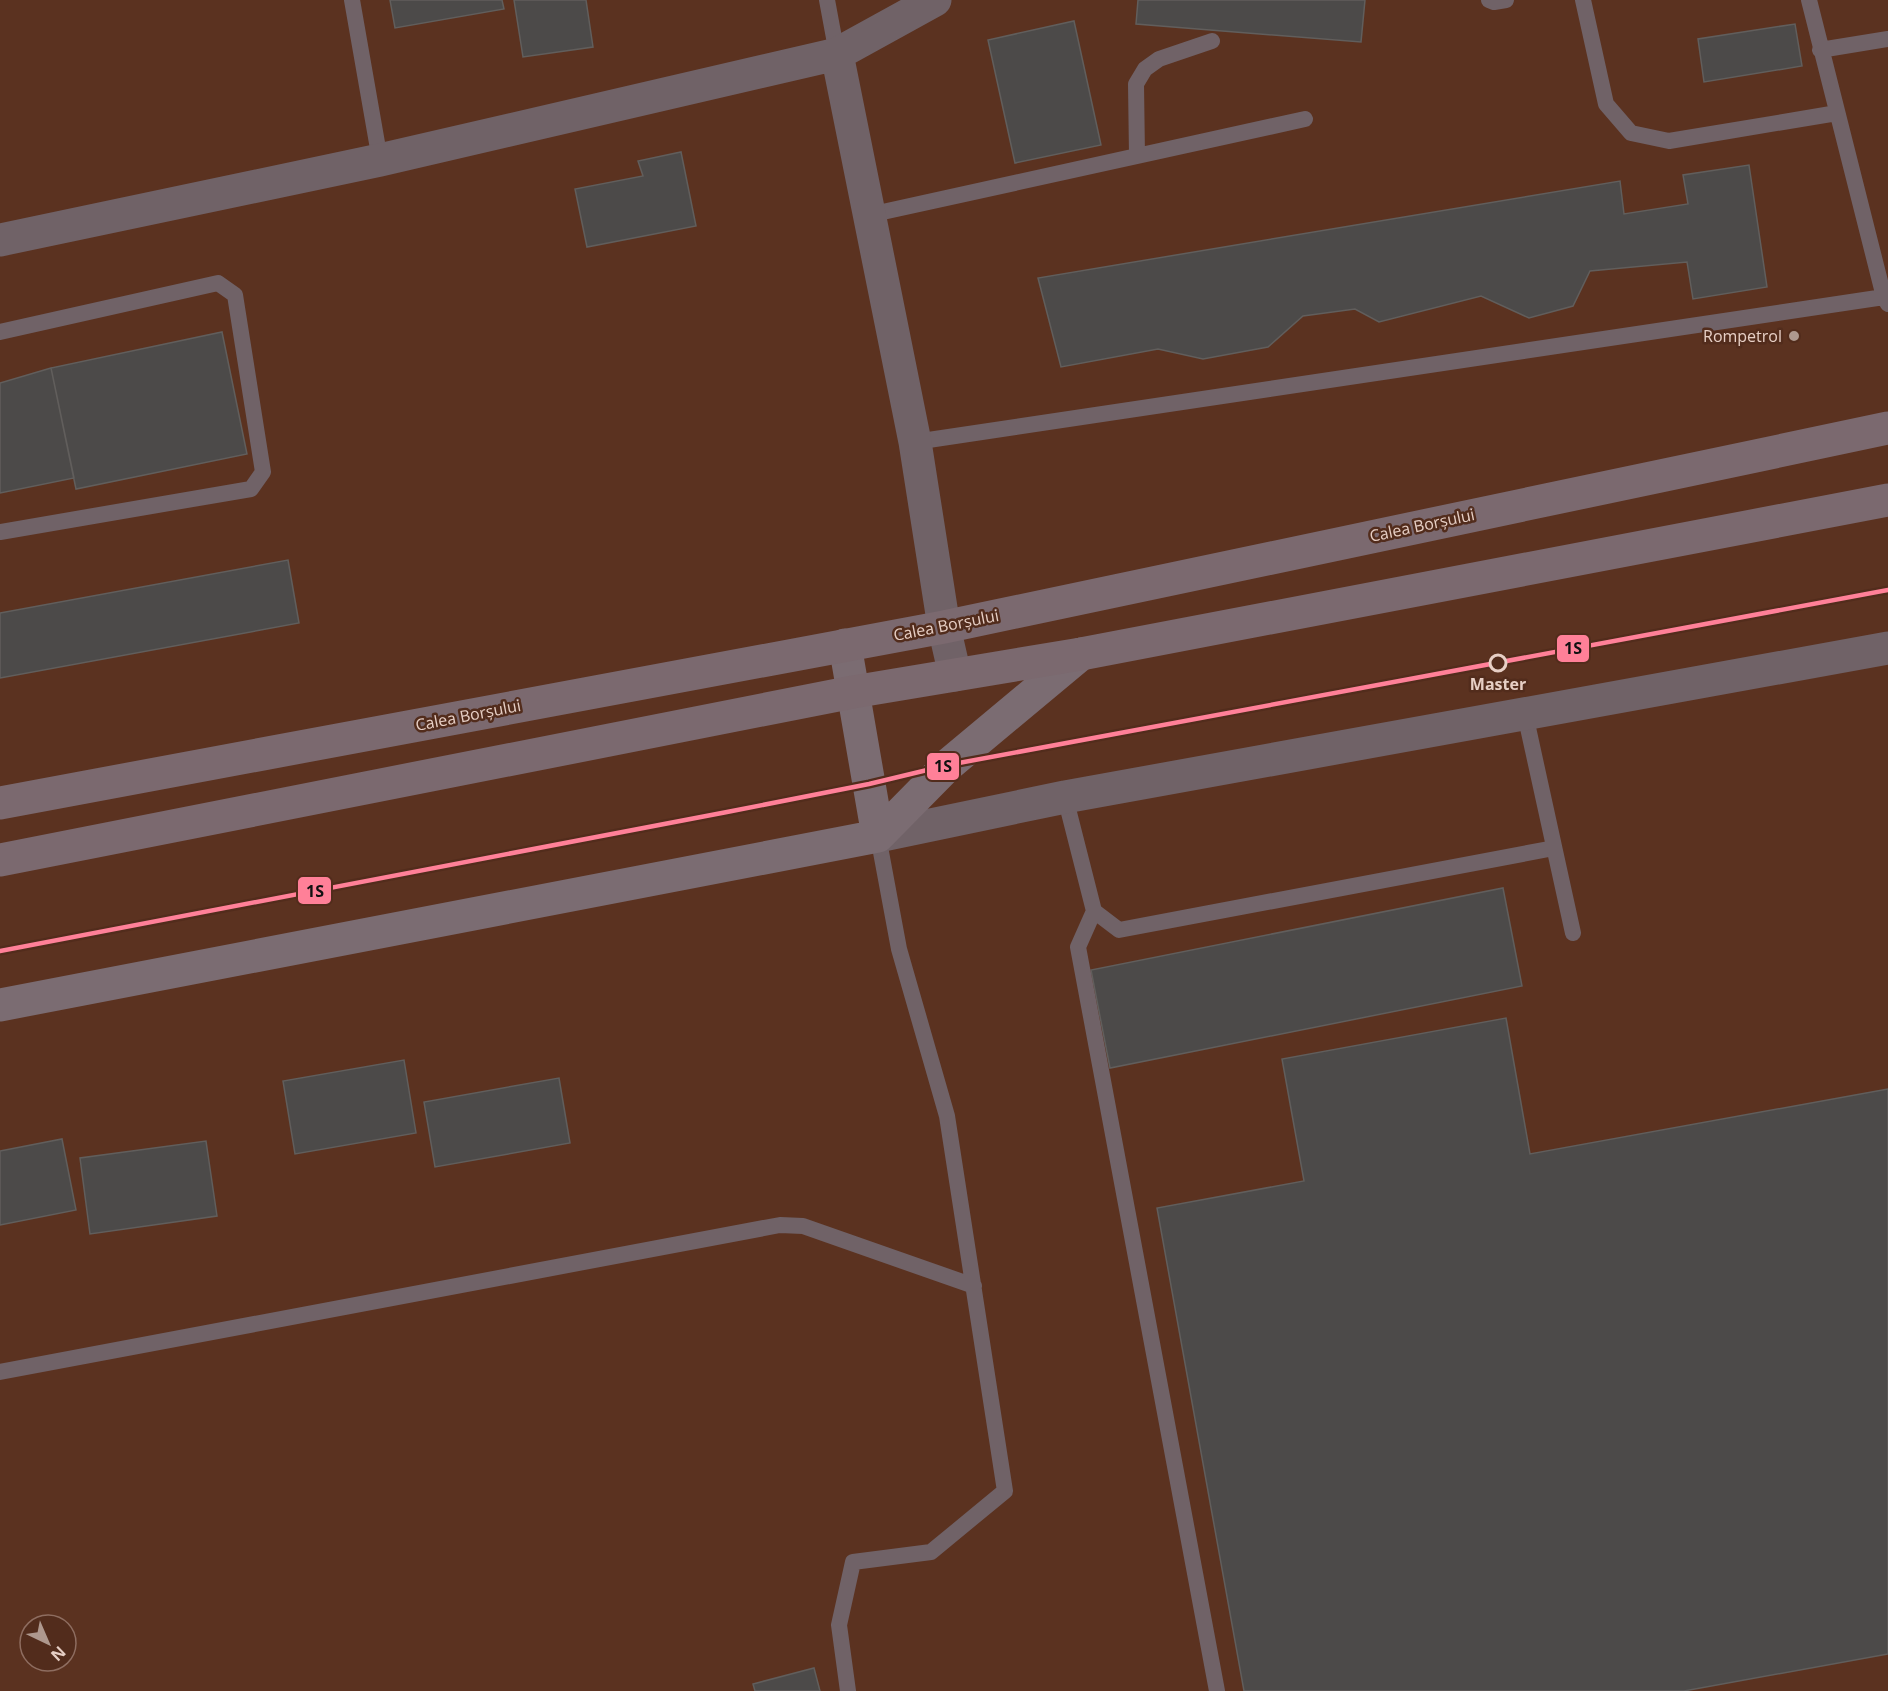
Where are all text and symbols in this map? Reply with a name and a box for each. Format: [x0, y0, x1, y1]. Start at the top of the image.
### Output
place label: Rompetrol [1703, 325, 1782, 347]
marker: Rompetrol [1787, 329, 1801, 343]
street label: Calea Borșului [1367, 503, 1477, 547]
street label: Calea Borșului [891, 604, 1001, 646]
line badge: 1S [1556, 634, 1590, 663]
text: 1S [1564, 637, 1582, 659]
marker: Master [1489, 654, 1507, 672]
place label: Master [1470, 673, 1526, 695]
street label: Calea Borșului [413, 694, 523, 736]
line badge: 1S [926, 752, 960, 781]
text: 1S [934, 755, 952, 777]
line badge: 1S [297, 876, 332, 905]
text: 1S [306, 880, 324, 902]
north arrow [18, 1613, 78, 1673]
text: N [46, 1641, 71, 1666]

